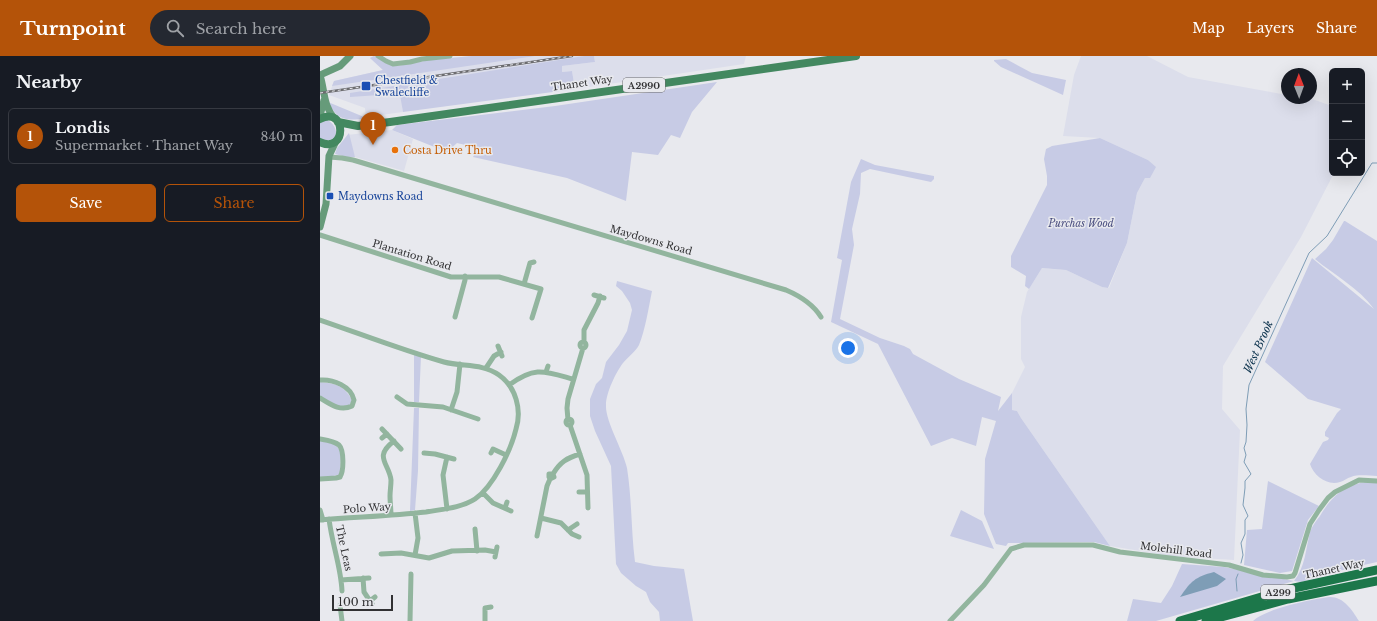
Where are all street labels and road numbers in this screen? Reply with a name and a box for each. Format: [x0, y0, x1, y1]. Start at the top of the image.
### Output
street label: Thanet Way [550, 72, 614, 94]
road number: A2990 [623, 78, 665, 92]
street label: Maydowns Road [608, 222, 694, 258]
street label: Plantation Road [371, 237, 453, 273]
street label: Polo Way [343, 500, 392, 516]
street label: The Leas [333, 524, 355, 573]
street label: Molehill Road [1139, 539, 1213, 561]
street label: Thanet Way [1302, 556, 1366, 582]
road number: A299 [1261, 585, 1295, 599]

